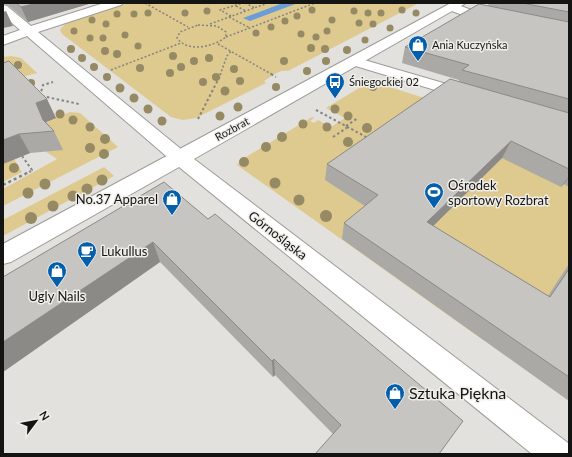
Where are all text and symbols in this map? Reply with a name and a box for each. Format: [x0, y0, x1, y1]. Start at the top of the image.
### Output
shop icon: Ania Kuczyńska [407, 34, 429, 62]
place label: Ania Kuczyńska [432, 38, 507, 51]
bus stop icon: Śniegockiej 02 [324, 71, 346, 99]
place label: Śniegockiej 02 [349, 75, 419, 88]
street label: Rozbrat [212, 114, 251, 143]
place label: Ośrodek sportowy Rozbrat [448, 177, 549, 208]
sports icon: Ośrodek sportowy Rozbrat [423, 181, 445, 209]
shop icon: No.37 Apparel [161, 188, 183, 216]
place label: No.37 Apparel [76, 191, 158, 207]
street label: Górnośląska [245, 207, 311, 263]
cafe icon: Lukullus [76, 240, 98, 268]
place label: Lukullus [101, 243, 148, 259]
shop icon: Ugly Nails [46, 260, 68, 288]
place label: Ugly Nails [29, 288, 86, 304]
shop icon: Sztuka Piękna [384, 382, 406, 410]
place label: Sztuka Piękna [409, 383, 506, 402]
north arrow [16, 401, 56, 441]
text: N [37, 408, 53, 422]

